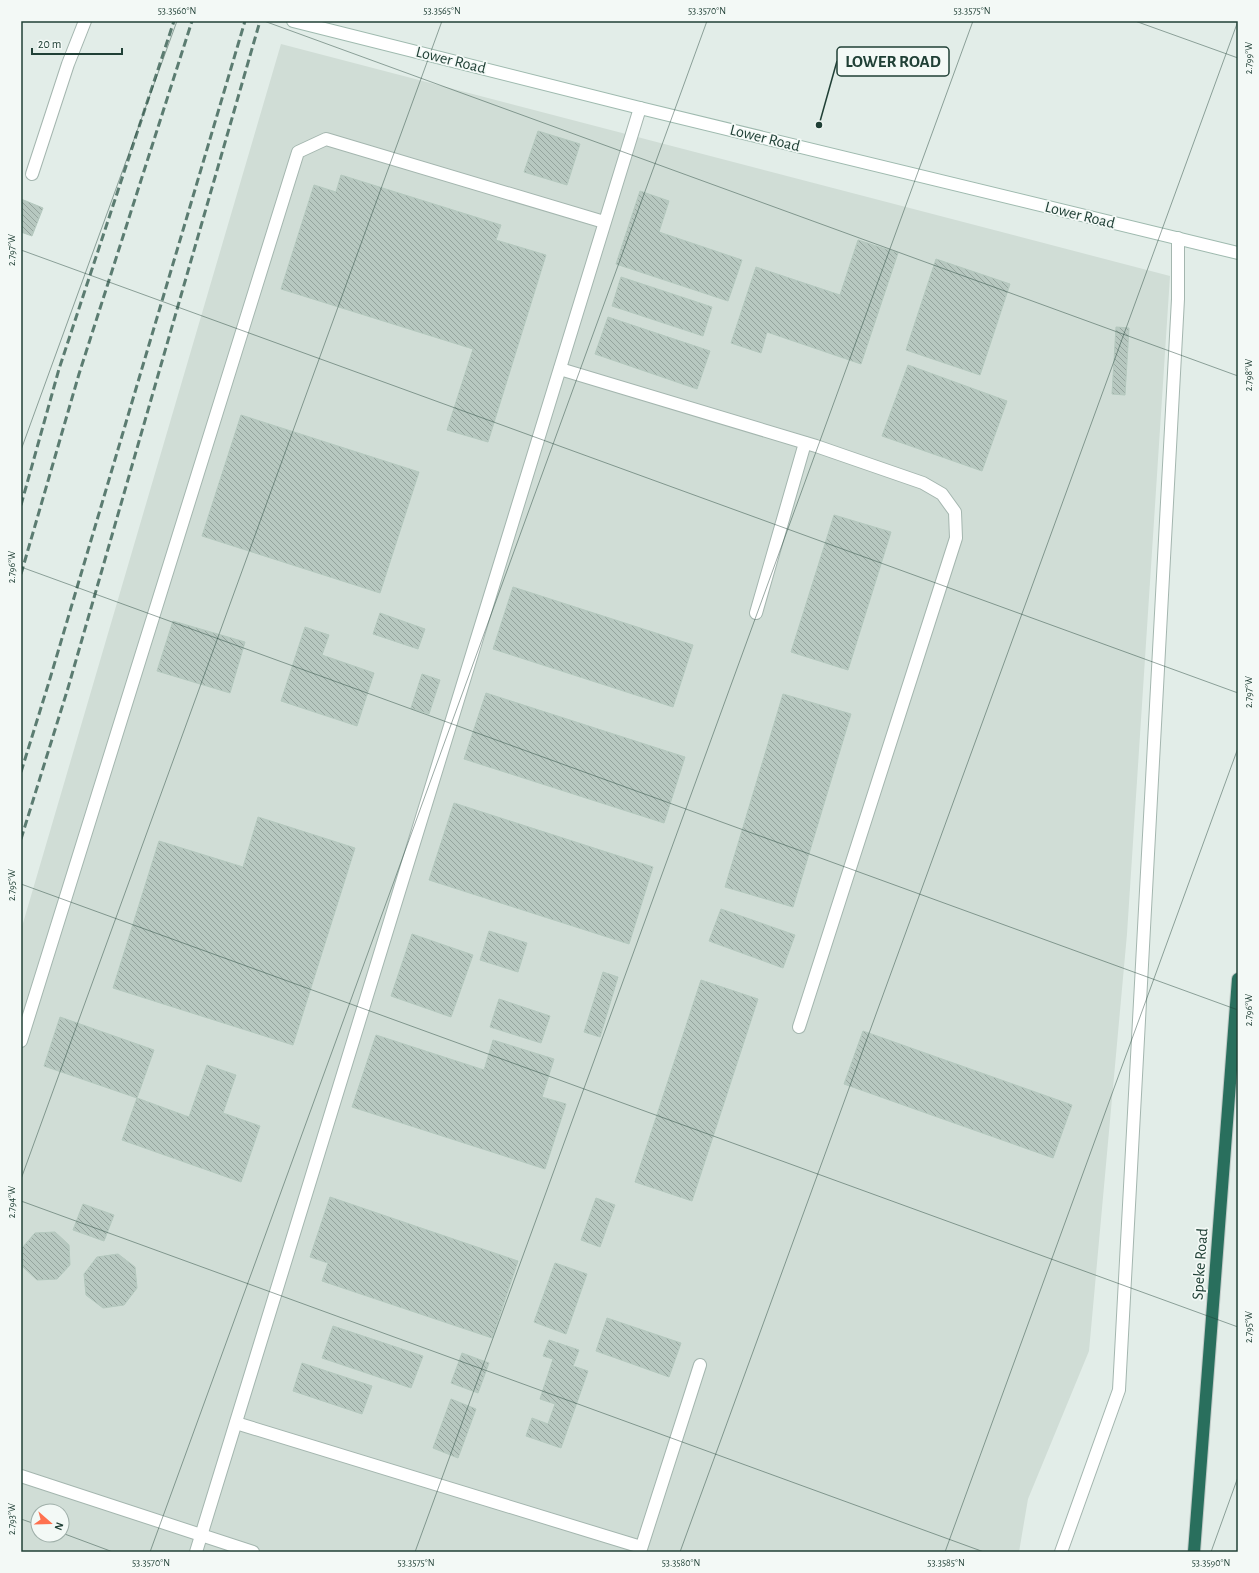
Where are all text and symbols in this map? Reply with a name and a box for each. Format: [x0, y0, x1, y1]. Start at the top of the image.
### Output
text: 53.3560°N [158, 6, 196, 16]
text: 53.3565°N [423, 6, 461, 16]
text: 53.3570°N [688, 6, 726, 16]
text: 53.3575°N [954, 6, 991, 16]
scale bar [32, 30, 122, 56]
text: 20 m [38, 38, 61, 50]
text: 2.799°W [1244, 42, 1254, 74]
street label: Lower Road [414, 44, 488, 76]
callout: LOWER ROAD [837, 47, 949, 76]
text: LOWER ROAD [845, 53, 941, 70]
street label: Lower Road [728, 122, 802, 154]
street label: Lower Road [1043, 199, 1117, 231]
text: 2.797°W [7, 234, 17, 266]
text: 2.798°W [1244, 359, 1254, 391]
text: 2.796°W [7, 551, 17, 583]
text: 2.797°W [1244, 676, 1254, 708]
text: 2.795°W [7, 869, 17, 901]
text: 2.796°W [1244, 994, 1254, 1026]
text: 2.794°W [7, 1186, 17, 1218]
street label: Speke Road [1190, 1228, 1210, 1300]
text: 2.795°W [1244, 1311, 1254, 1343]
text: 2.793°W [7, 1503, 17, 1535]
north arrow [30, 1503, 70, 1543]
text: N [52, 1521, 65, 1532]
text: 53.3570°N [132, 1558, 170, 1568]
text: 53.3575°N [398, 1558, 435, 1568]
text: 53.3580°N [662, 1558, 700, 1568]
text: 53.3585°N [927, 1558, 965, 1568]
text: 53.3590°N [1192, 1558, 1230, 1568]

